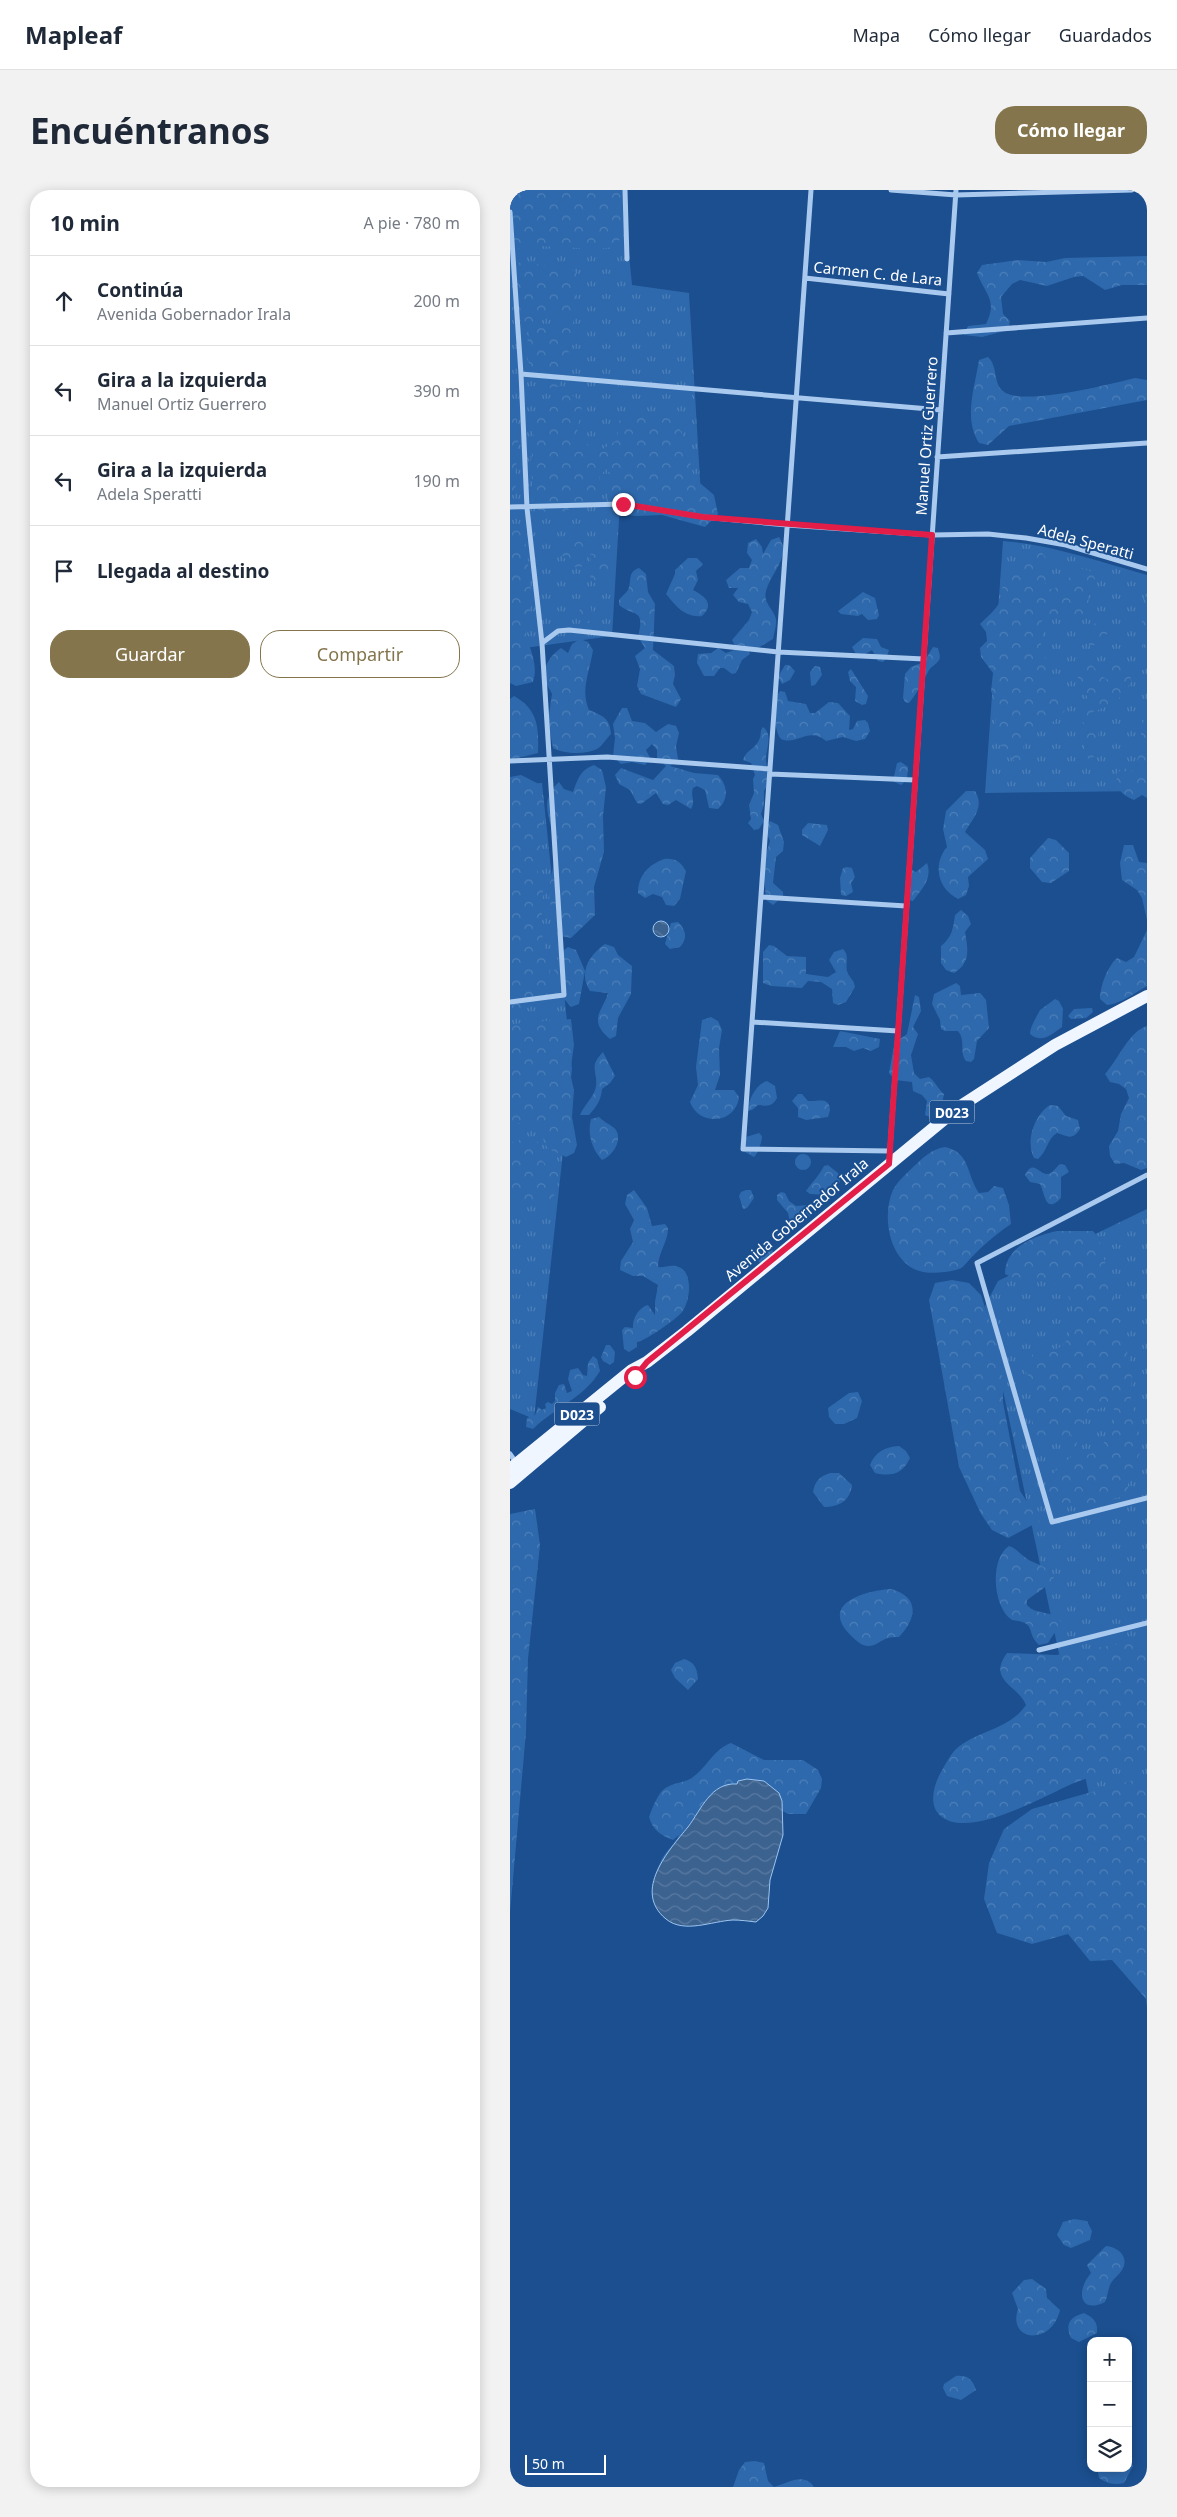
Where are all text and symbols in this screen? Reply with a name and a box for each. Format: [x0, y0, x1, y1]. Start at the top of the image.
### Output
text: Mapleaf [25, 18, 122, 51]
text: Mapa [853, 23, 900, 47]
text: Cómo llegar [928, 23, 1031, 47]
text: Guardados [1059, 23, 1152, 47]
button: Cómo llegar [995, 106, 1147, 154]
text: Encuéntranos [30, 107, 270, 154]
text: 10 min [50, 209, 120, 237]
text: A pie · 780 m [363, 212, 460, 234]
street label: Carmen C. de Lara [813, 256, 943, 290]
text: Continúa [97, 277, 183, 303]
icon: ahead [50, 287, 78, 315]
text: 200 m [413, 290, 460, 312]
text: Avenida Gobernador Irala [97, 303, 291, 325]
street label: Manuel Ortiz Guerrero [910, 356, 942, 516]
text: Gira a la izquierda [97, 367, 267, 393]
icon: left [50, 377, 78, 405]
text: 390 m [413, 380, 460, 402]
text: Manuel Ortiz Guerrero [97, 393, 267, 415]
text: Gira a la izquierda [97, 457, 267, 483]
icon: left [50, 467, 78, 495]
text: 190 m [413, 470, 460, 492]
text: Adela Speratti [97, 483, 202, 505]
route end [612, 493, 635, 516]
street label: Adela Speratti [1036, 519, 1136, 563]
icon: arrive [50, 557, 78, 585]
text: Llegada al destino [97, 558, 269, 584]
button: Guardar [50, 630, 250, 678]
button: Compartir [260, 630, 460, 678]
road number: D023 [930, 1100, 974, 1124]
street label: Avenida Gobernador Irala [720, 1153, 872, 1285]
route start [624, 1366, 647, 1389]
road number: D023 [554, 1402, 600, 1426]
map controls [1087, 2337, 1132, 2472]
button: + [1087, 2337, 1132, 2382]
button: − [1087, 2382, 1132, 2427]
button: layers [1087, 2427, 1132, 2472]
scale bar [525, 2452, 606, 2475]
text: 50 m [532, 2454, 565, 2473]

